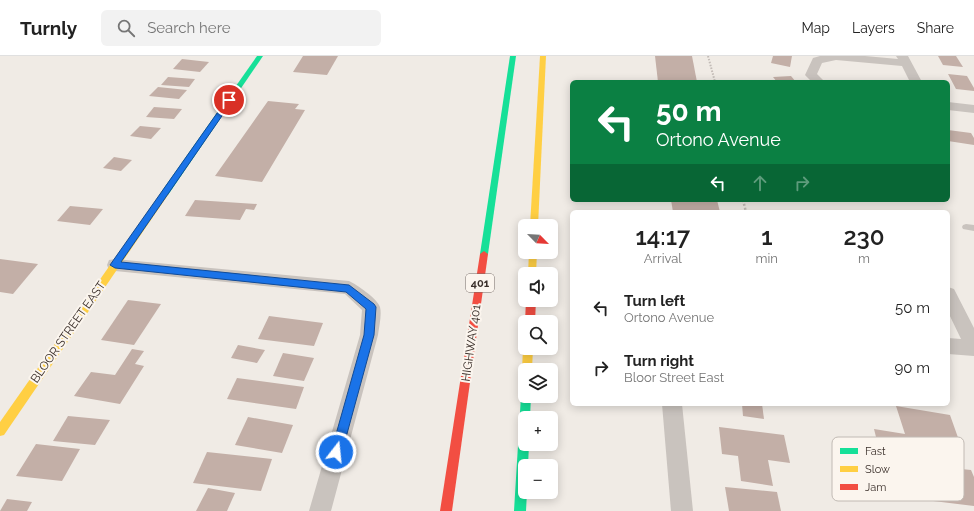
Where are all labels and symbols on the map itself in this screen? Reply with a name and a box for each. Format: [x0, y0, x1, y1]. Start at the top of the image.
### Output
pin [212, 83, 246, 117]
north arrow [518, 219, 558, 259]
road number: 401 [466, 274, 494, 292]
street label: BLOOR STREET EAST [28, 278, 109, 385]
street label: HIGHWAY 401 [459, 304, 483, 382]
position arrow [315, 431, 357, 473]
legend [832, 437, 964, 501]
text: Fast [865, 445, 886, 458]
text: Slow [865, 463, 890, 476]
text: Jam [865, 481, 886, 494]

